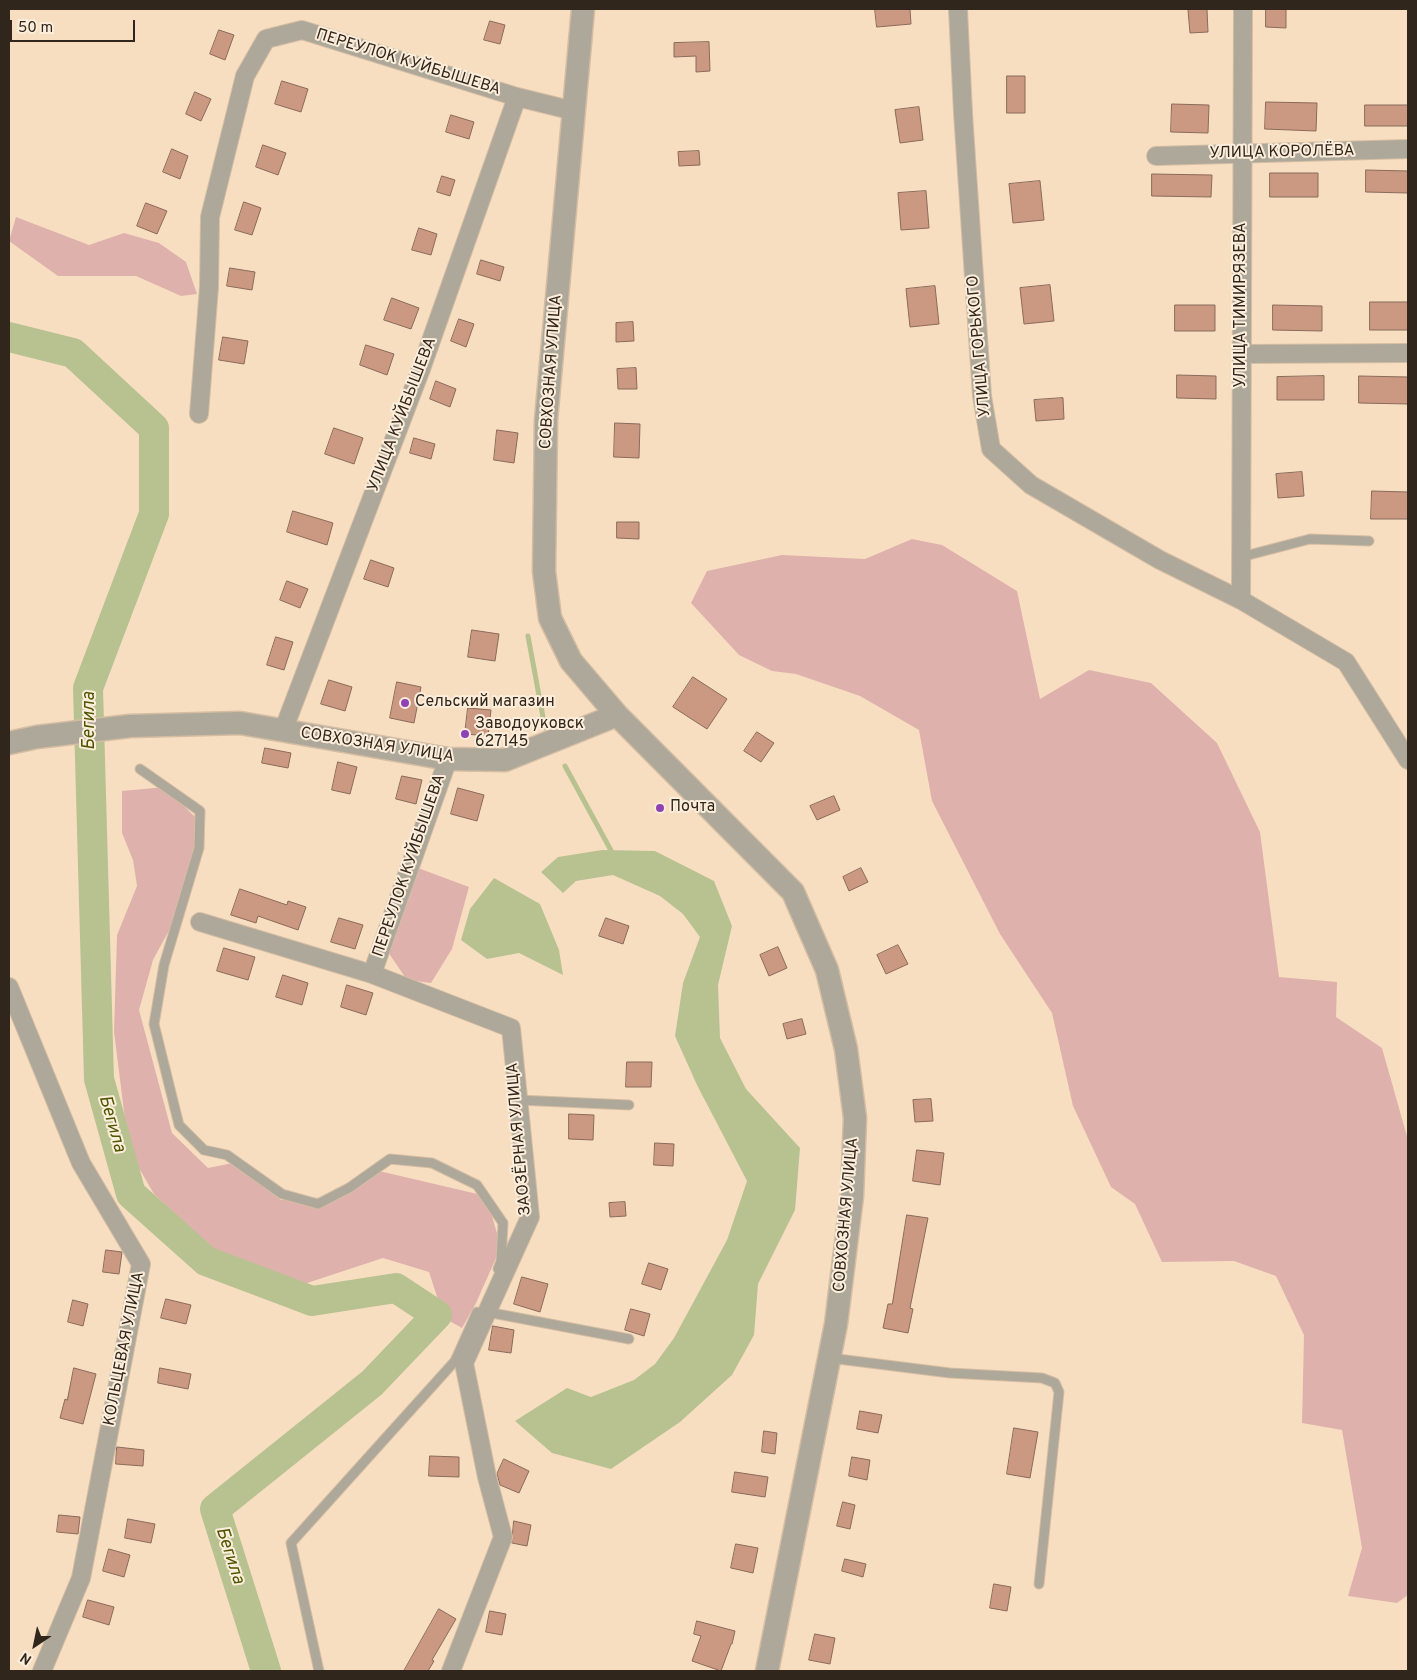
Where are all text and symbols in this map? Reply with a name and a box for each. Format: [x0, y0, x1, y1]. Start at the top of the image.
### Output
scale bar [12, 10, 138, 42]
text: 50 m [18, 19, 53, 38]
street label: ПЕРЕУЛОК КУЙБЫШЕВА [313, 26, 503, 100]
street label: УЛИЦА КОРОЛЁВА [1209, 142, 1355, 164]
street label: УЛИЦА ТИМИРЯЗЕВА [1232, 222, 1252, 388]
street label: УЛИЦА ГОРЬКОГО [964, 274, 996, 418]
street label: СОВХОЗНАЯ УЛИЦА [537, 294, 567, 450]
street label: УЛИЦА КУЙБЫШЕВА [365, 335, 441, 495]
water label: Бегила [79, 692, 101, 750]
place label: Сельский магазин [415, 693, 555, 713]
marker: Сельский магазин [399, 697, 411, 709]
place label: Заводоуковск 627145 [475, 715, 584, 753]
street label: СОВХОЗНАЯ УЛИЦА [299, 724, 455, 768]
marker: Заводоуковск 627145 [459, 728, 471, 740]
street label: ПЕРЕУЛОК КУЙБЫШЕВА [370, 772, 450, 960]
place label: Почта [670, 798, 715, 818]
marker: Почта [654, 802, 666, 814]
street label: ЗАОЗЁРНАЯ УЛИЦА [504, 1062, 536, 1216]
water label: Бегила [93, 1093, 129, 1155]
street label: СОВХОЗНАЯ УЛИЦА [831, 1137, 863, 1293]
street label: КОЛЬЦЕВАЯ УЛИЦА [101, 1270, 149, 1428]
water label: Бегила [210, 1525, 248, 1587]
north arrow [10, 1620, 60, 1670]
text: N [17, 1648, 35, 1668]

